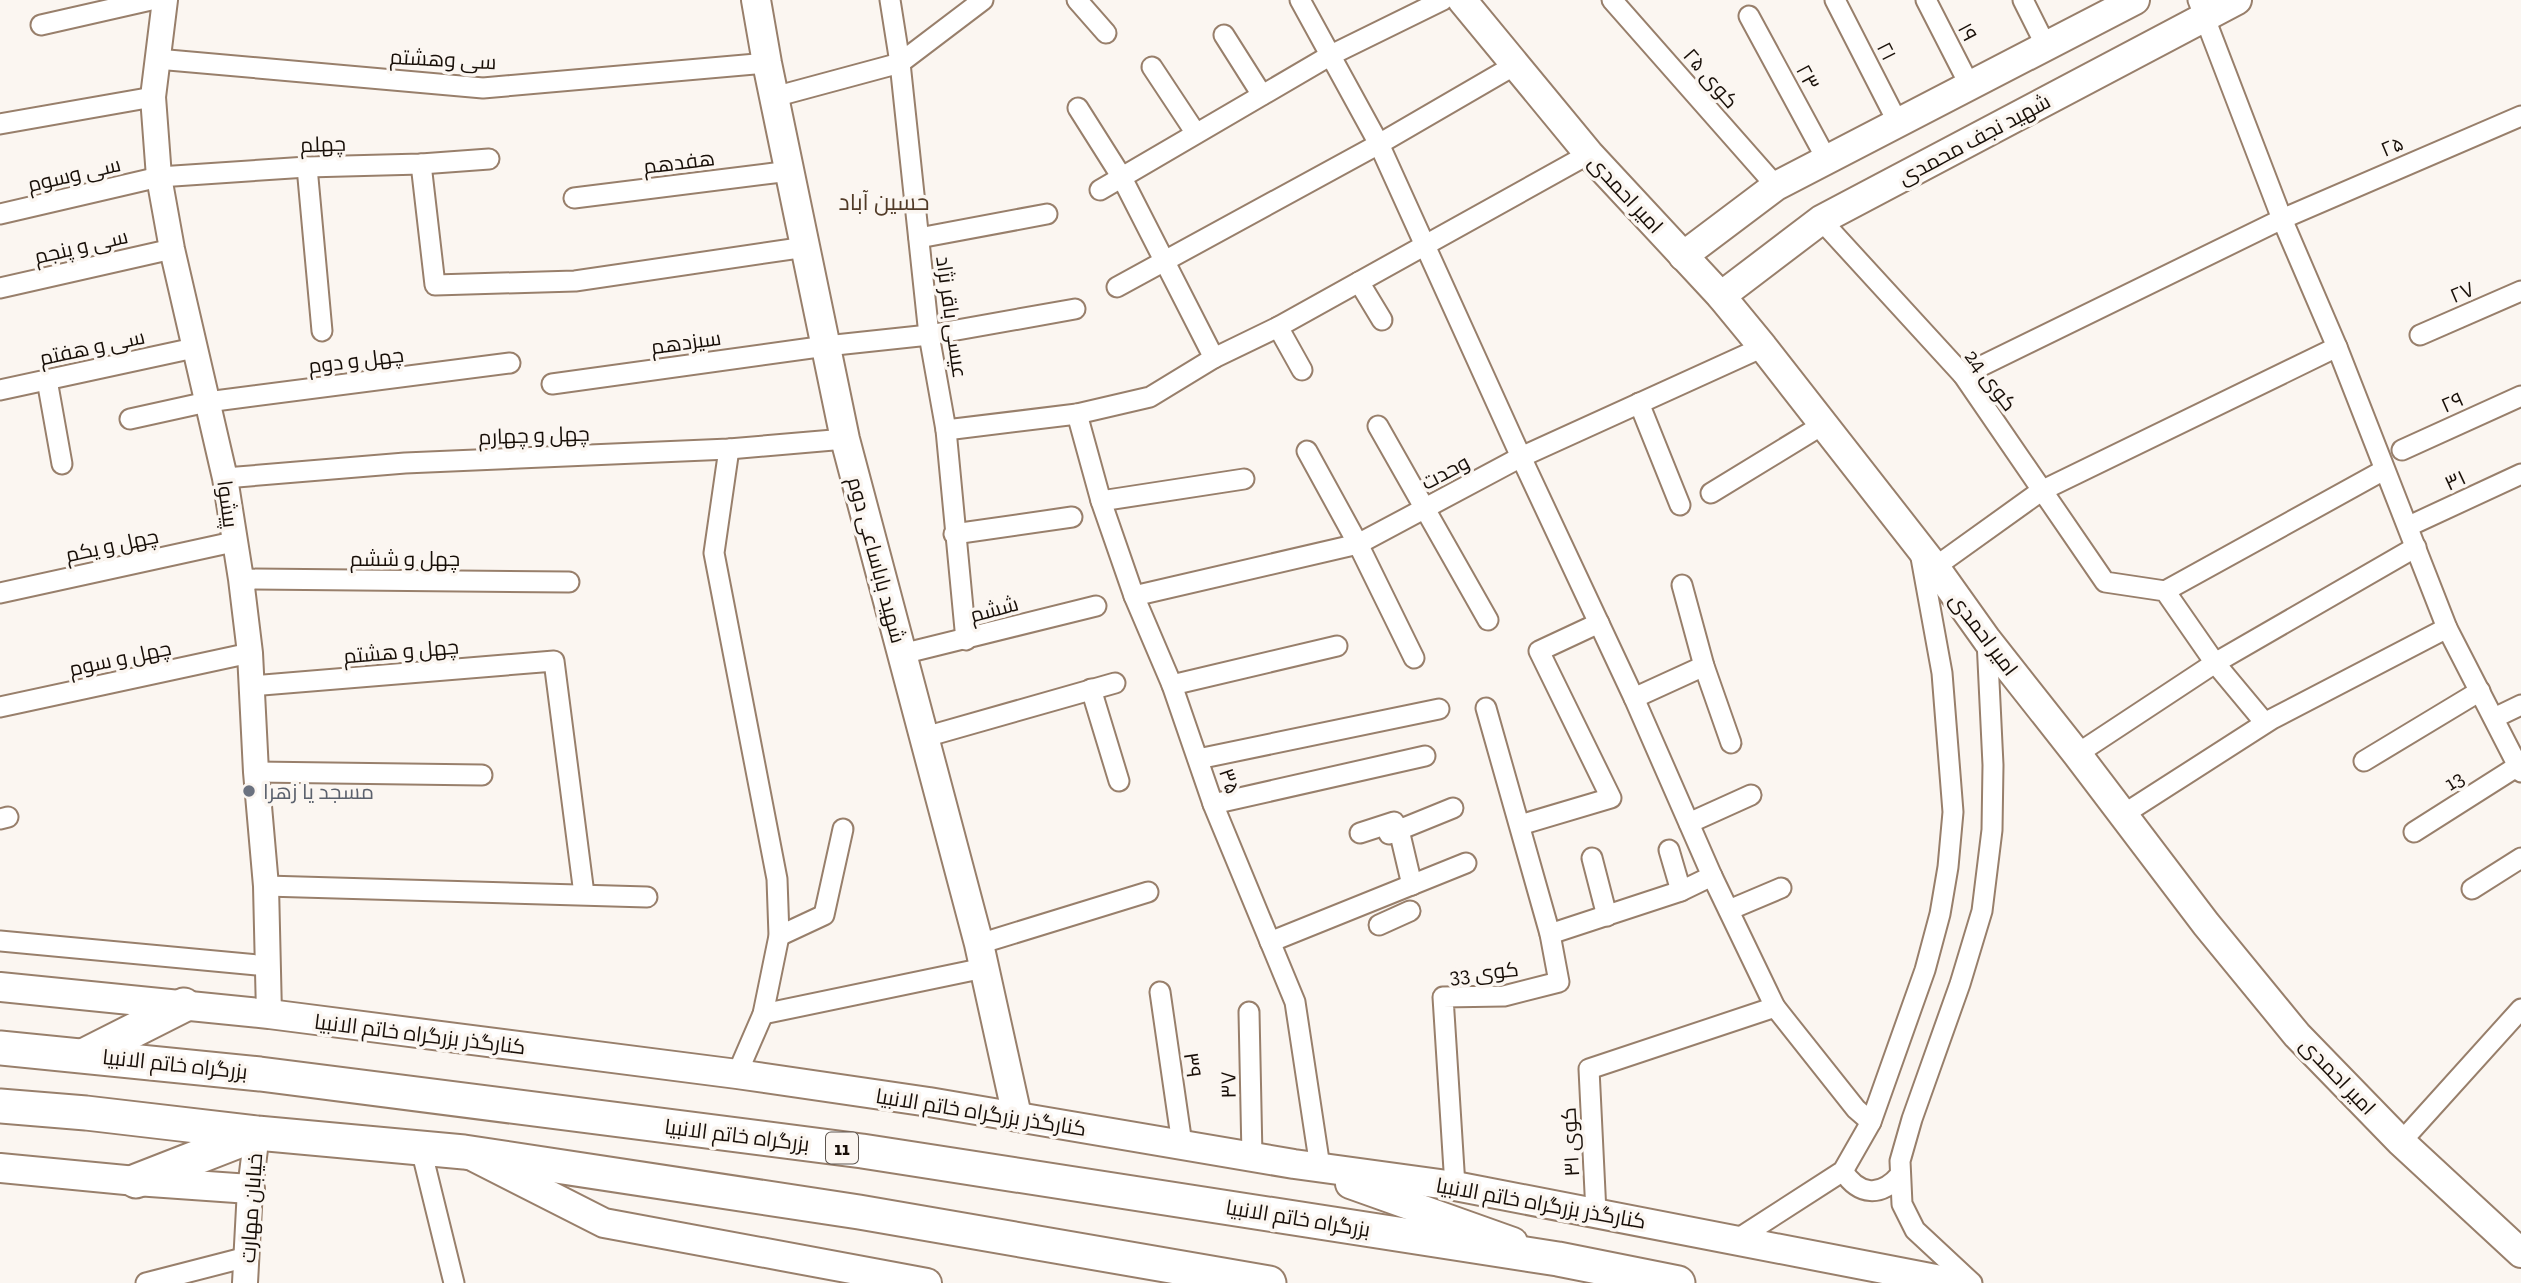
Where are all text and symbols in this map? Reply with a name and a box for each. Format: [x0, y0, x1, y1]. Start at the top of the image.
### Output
street label: ۱۹ [1953, 18, 1983, 46]
street label: ۲۱ [1872, 38, 1902, 64]
street label: کوی ۲۵ [1677, 43, 1744, 114]
street label: سی وهشتم [389, 44, 497, 76]
street label: ۲۳ [1791, 60, 1825, 94]
street label: شهید نجف محمدی [1894, 88, 2055, 191]
street label: ۲۵ [2377, 130, 2407, 162]
street label: چهلم [300, 131, 346, 159]
street label: هفدهم [642, 145, 716, 181]
street label: امیر احمدی [1583, 150, 1669, 239]
street label: سی وسوم [25, 151, 123, 199]
district label: حسین آباد [839, 188, 929, 216]
street label: سی و پنجم [32, 223, 131, 271]
street label: عیسی باقر نژاد [930, 254, 973, 380]
street label: ۲۷ [2446, 276, 2478, 308]
street label: سی و هفتم [37, 324, 147, 372]
street label: سیزدهم [649, 325, 723, 361]
street label: چهل و دوم [307, 342, 405, 380]
street label: کوی 24 [1959, 344, 2022, 416]
street label: ۲۹ [2437, 386, 2467, 418]
street label: چهل و چهارم [478, 421, 590, 451]
street label: وحدت [1417, 449, 1473, 495]
street label: ۳۱ [2440, 464, 2470, 496]
street label: شهید باباساعی دوم [841, 474, 911, 646]
street label: پیشوا [210, 479, 244, 530]
street label: چهل و یکم [63, 523, 161, 569]
street label: چهل و ششم [350, 546, 460, 573]
street label: امیر احمدی [1944, 587, 2023, 681]
street label: ششم [967, 591, 1022, 629]
street label: چهل و هشتم [342, 633, 460, 670]
street label: چهل و سوم [67, 635, 174, 683]
street label: ۳۵ [1214, 765, 1246, 797]
street label: 13 [2440, 765, 2468, 795]
place label: مسجد یا زهرا [263, 779, 374, 804]
marker: مسجد یا زهرا [241, 783, 257, 799]
street label: کوی 33 [1448, 956, 1520, 989]
street label: کنارگذر بزرگراه خاتم الانبیا [313, 1009, 527, 1061]
street label: امیر احمدی [2294, 1032, 2381, 1121]
street label: بزرگراه خاتم الانبیا [101, 1044, 249, 1086]
street label: ۳۹ [1179, 1051, 1207, 1079]
street label: ۳۷ [1215, 1071, 1241, 1099]
street label: کنارگذر بزرگراه خاتم الانبیا [874, 1083, 1088, 1143]
street label: کوی ۳۱ [1556, 1107, 1585, 1177]
street label: بزرگراه خاتم الانبیا [663, 1114, 811, 1158]
road number: 11 [826, 1132, 858, 1164]
street label: خیابان مهارت [235, 1152, 268, 1264]
street label: کنارگذر بزرگراه خاتم الانبیا [1434, 1172, 1648, 1236]
street label: بزرگراه خاتم الانبیا [1224, 1194, 1372, 1244]

